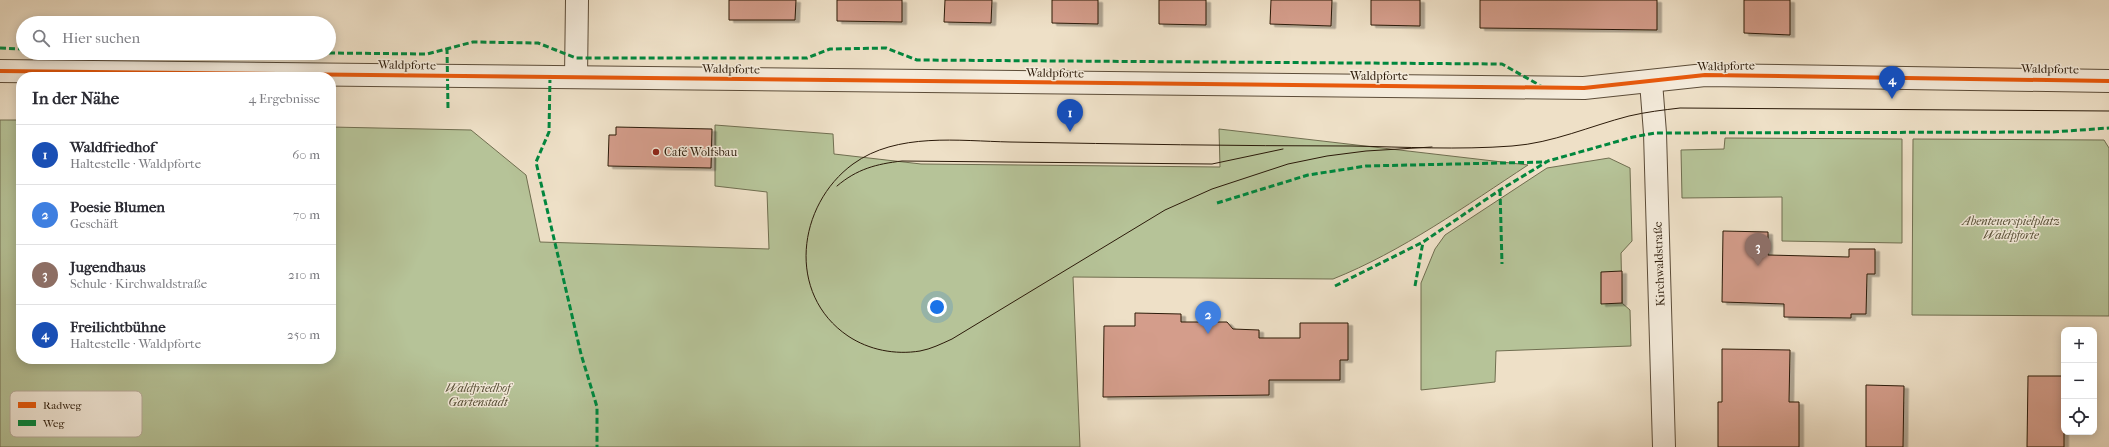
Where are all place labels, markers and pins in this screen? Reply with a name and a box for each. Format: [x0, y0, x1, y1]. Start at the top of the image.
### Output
pin: 4 [1879, 66, 1905, 99]
pin: 1 [1057, 99, 1083, 132]
place label: Café Wolfsbau [664, 145, 737, 159]
marker: Café Wolfsbau [651, 147, 661, 157]
pin: 3 [1745, 233, 1771, 266]
pin: 2 [1195, 301, 1221, 334]

